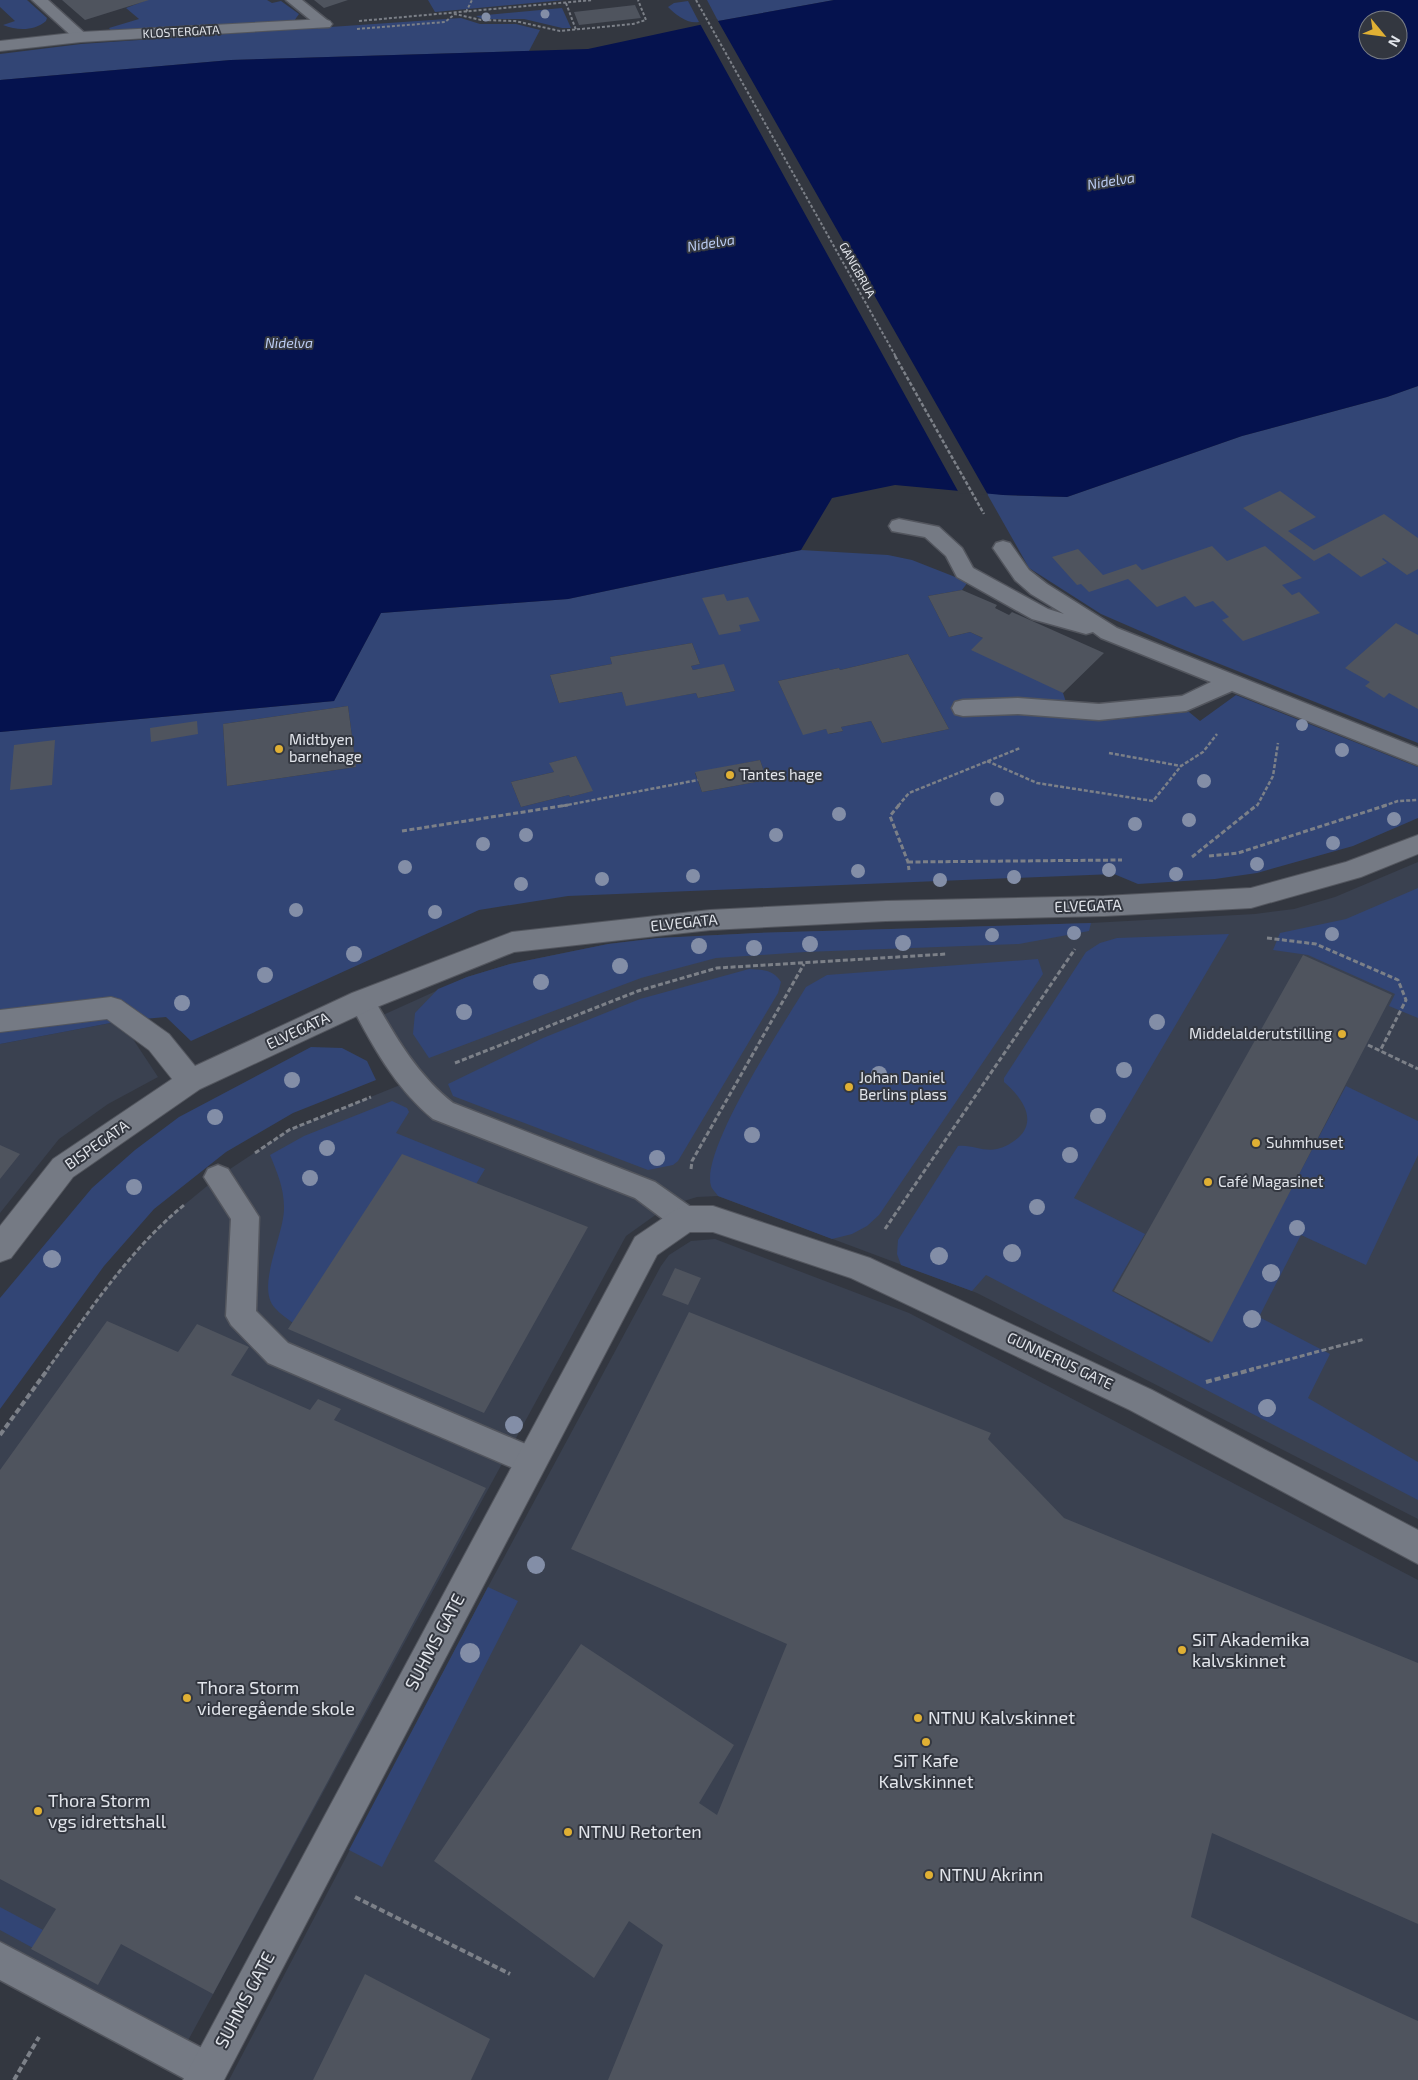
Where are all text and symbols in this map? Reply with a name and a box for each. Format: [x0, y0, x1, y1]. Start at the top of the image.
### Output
north arrow [1358, 10, 1408, 60]
street label: KLOSTERGATA [142, 22, 220, 40]
text: N [1385, 33, 1405, 50]
water label: Nidelva [1086, 168, 1136, 193]
water label: Nidelva [686, 230, 736, 255]
street label: GANGBRUA [837, 239, 879, 300]
water label: Nidelva [265, 334, 313, 351]
place label: Midtbyen barnehage [289, 730, 362, 765]
marker: Midtbyen barnehage [273, 743, 285, 755]
place label: Tantes hage [740, 765, 822, 783]
marker: Tantes hage [724, 769, 736, 781]
street label: ELVEGATA [1054, 895, 1123, 915]
street label: ELVEGATA [649, 909, 719, 934]
street label: ELVEGATA [263, 1007, 333, 1052]
place label: Middelalderutstilling [1189, 1024, 1333, 1042]
marker: Middelalderutstilling [1336, 1028, 1348, 1040]
place label: Johan Daniel Berlins plass [859, 1068, 947, 1103]
marker: Johan Daniel Berlins plass [843, 1081, 855, 1093]
street label: BISPEGATA [61, 1115, 132, 1173]
place label: Suhmhuset [1266, 1133, 1344, 1151]
marker: Suhmhuset [1250, 1137, 1262, 1149]
place label: Café Magasinet [1218, 1172, 1324, 1190]
marker: Café Magasinet [1202, 1176, 1214, 1188]
street label: GUNNERUS GATE [1005, 1328, 1116, 1393]
street label: SUHMS GATE [400, 1590, 469, 1693]
place label: SiT Akademika kalvskinnet [1192, 1628, 1310, 1671]
marker: SiT Akademika kalvskinnet [1176, 1644, 1188, 1656]
place label: Thora Storm videregående skole [197, 1676, 355, 1719]
marker: Thora Storm videregående skole [181, 1692, 193, 1704]
place label: NTNU Kalvskinnet [928, 1706, 1075, 1728]
marker: NTNU Kalvskinnet [912, 1712, 924, 1724]
marker: SiT Kafe Kalvskinnet [920, 1736, 932, 1748]
place label: SiT Kafe Kalvskinnet [878, 1749, 974, 1792]
place label: Thora Storm vgs idrettshall [48, 1789, 167, 1832]
marker: Thora Storm vgs idrettshall [32, 1805, 44, 1817]
place label: NTNU Retorten [578, 1820, 702, 1842]
marker: NTNU Retorten [562, 1826, 574, 1838]
place label: NTNU Akrinn [939, 1863, 1043, 1885]
marker: NTNU Akrinn [923, 1869, 935, 1881]
street label: SUHMS GATE [210, 1948, 279, 2051]

